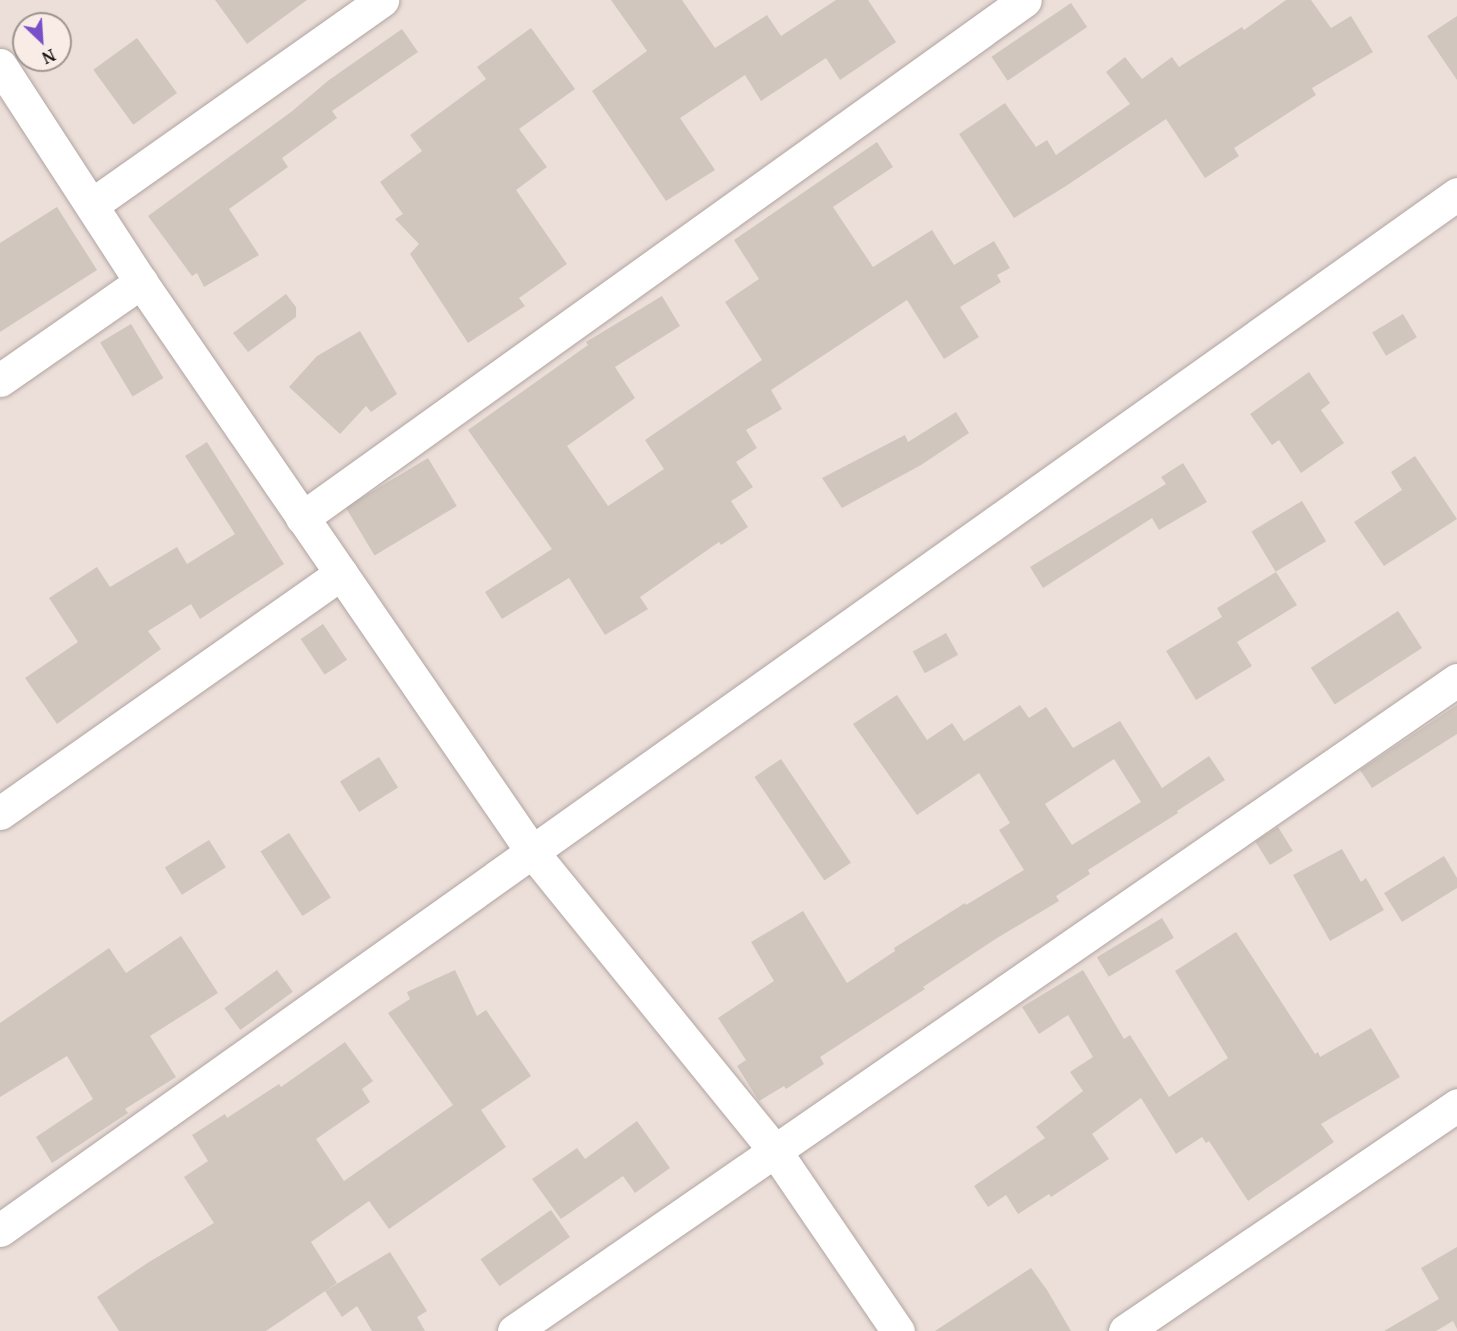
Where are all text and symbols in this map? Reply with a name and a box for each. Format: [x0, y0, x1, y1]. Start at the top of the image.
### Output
north arrow [12, 12, 72, 72]
text: N [38, 44, 59, 69]

